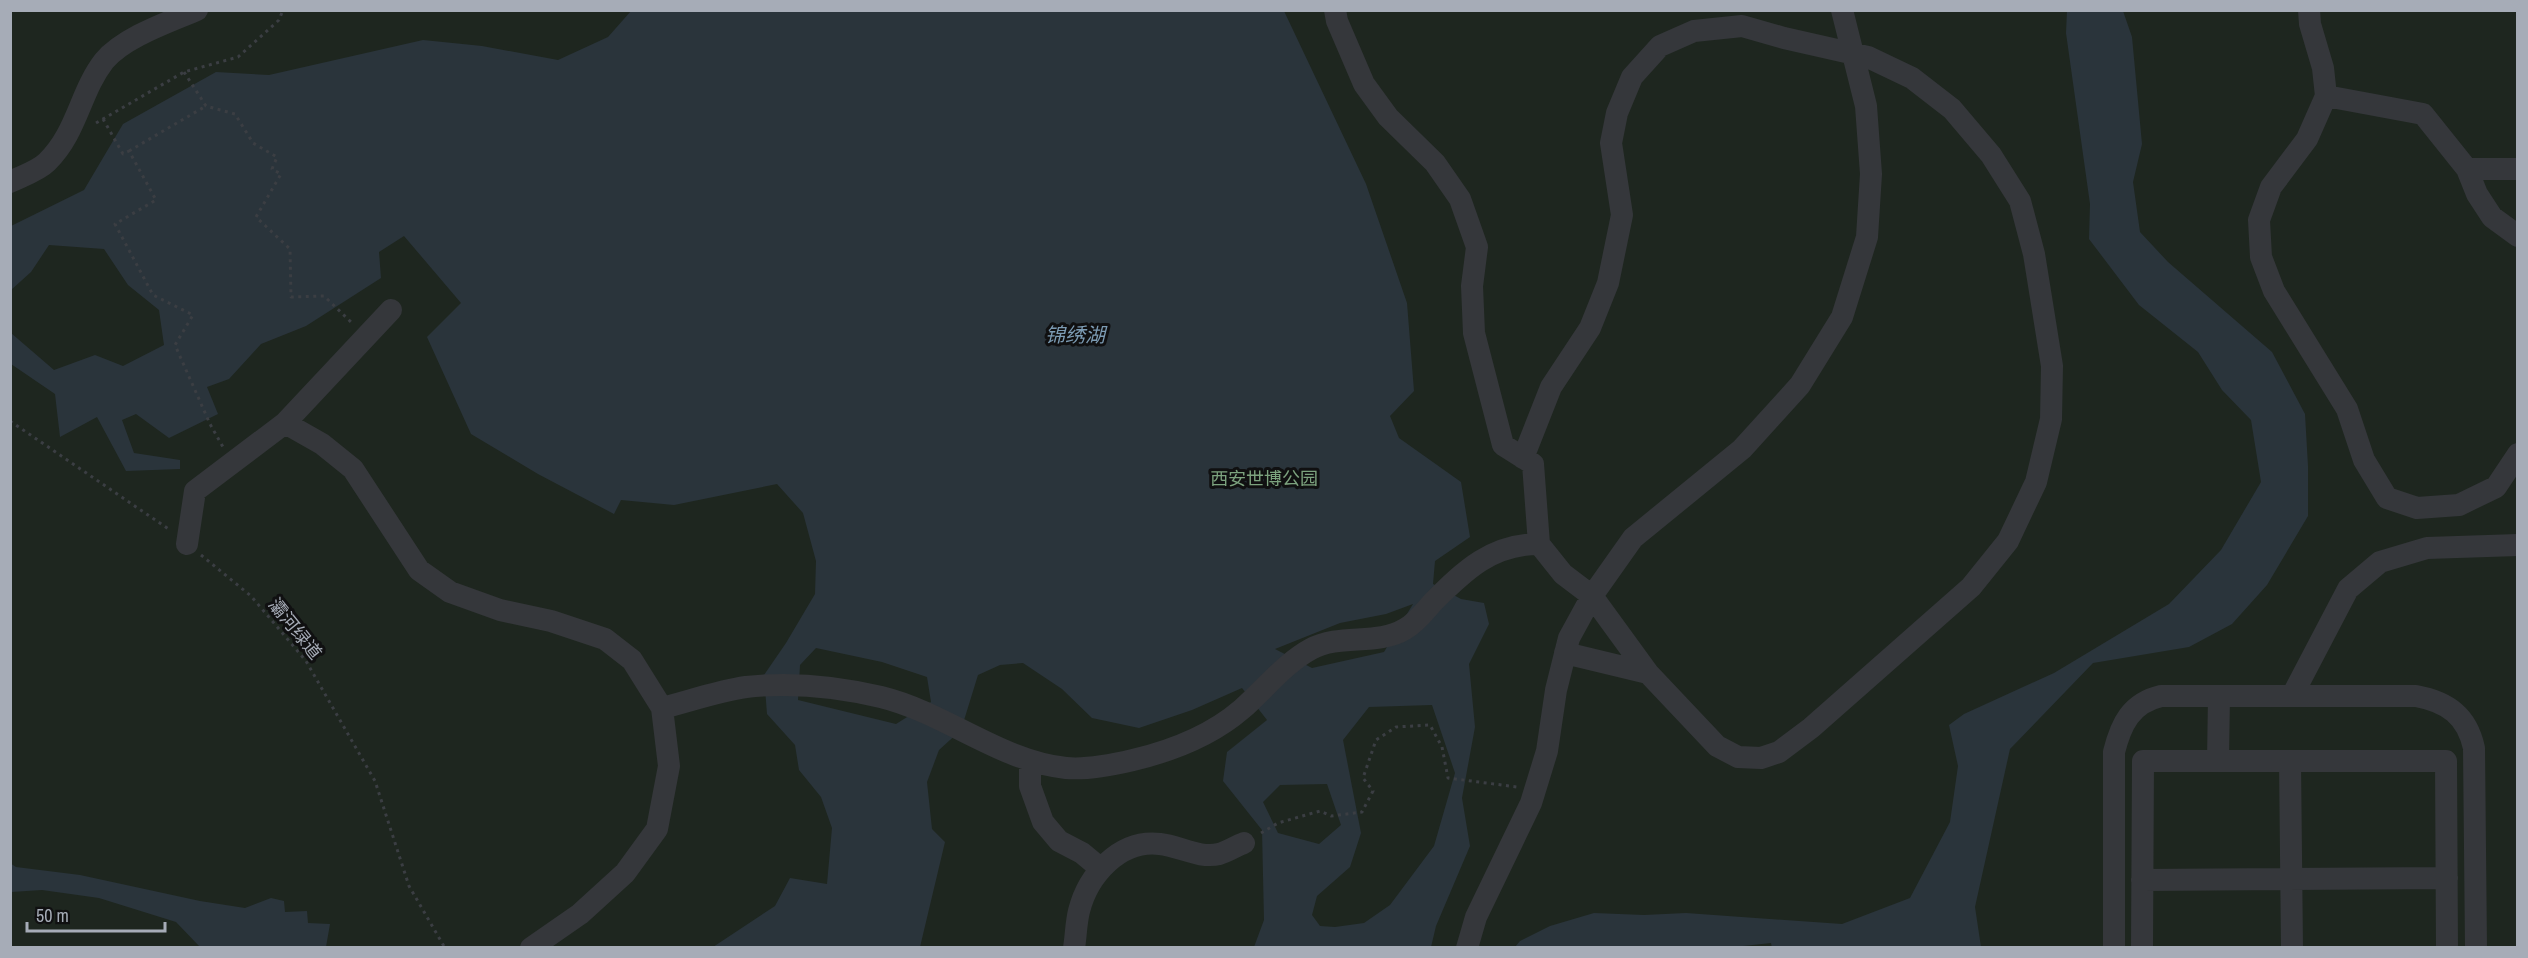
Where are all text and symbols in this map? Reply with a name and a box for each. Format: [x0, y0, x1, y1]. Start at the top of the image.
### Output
water label: 锦绣湖 [1045, 321, 1108, 348]
park label: 西安世博公园 [1210, 466, 1318, 491]
street label: 灞河绿道 [263, 593, 328, 665]
scale bar [27, 895, 165, 933]
text: 50 m [36, 903, 69, 928]

